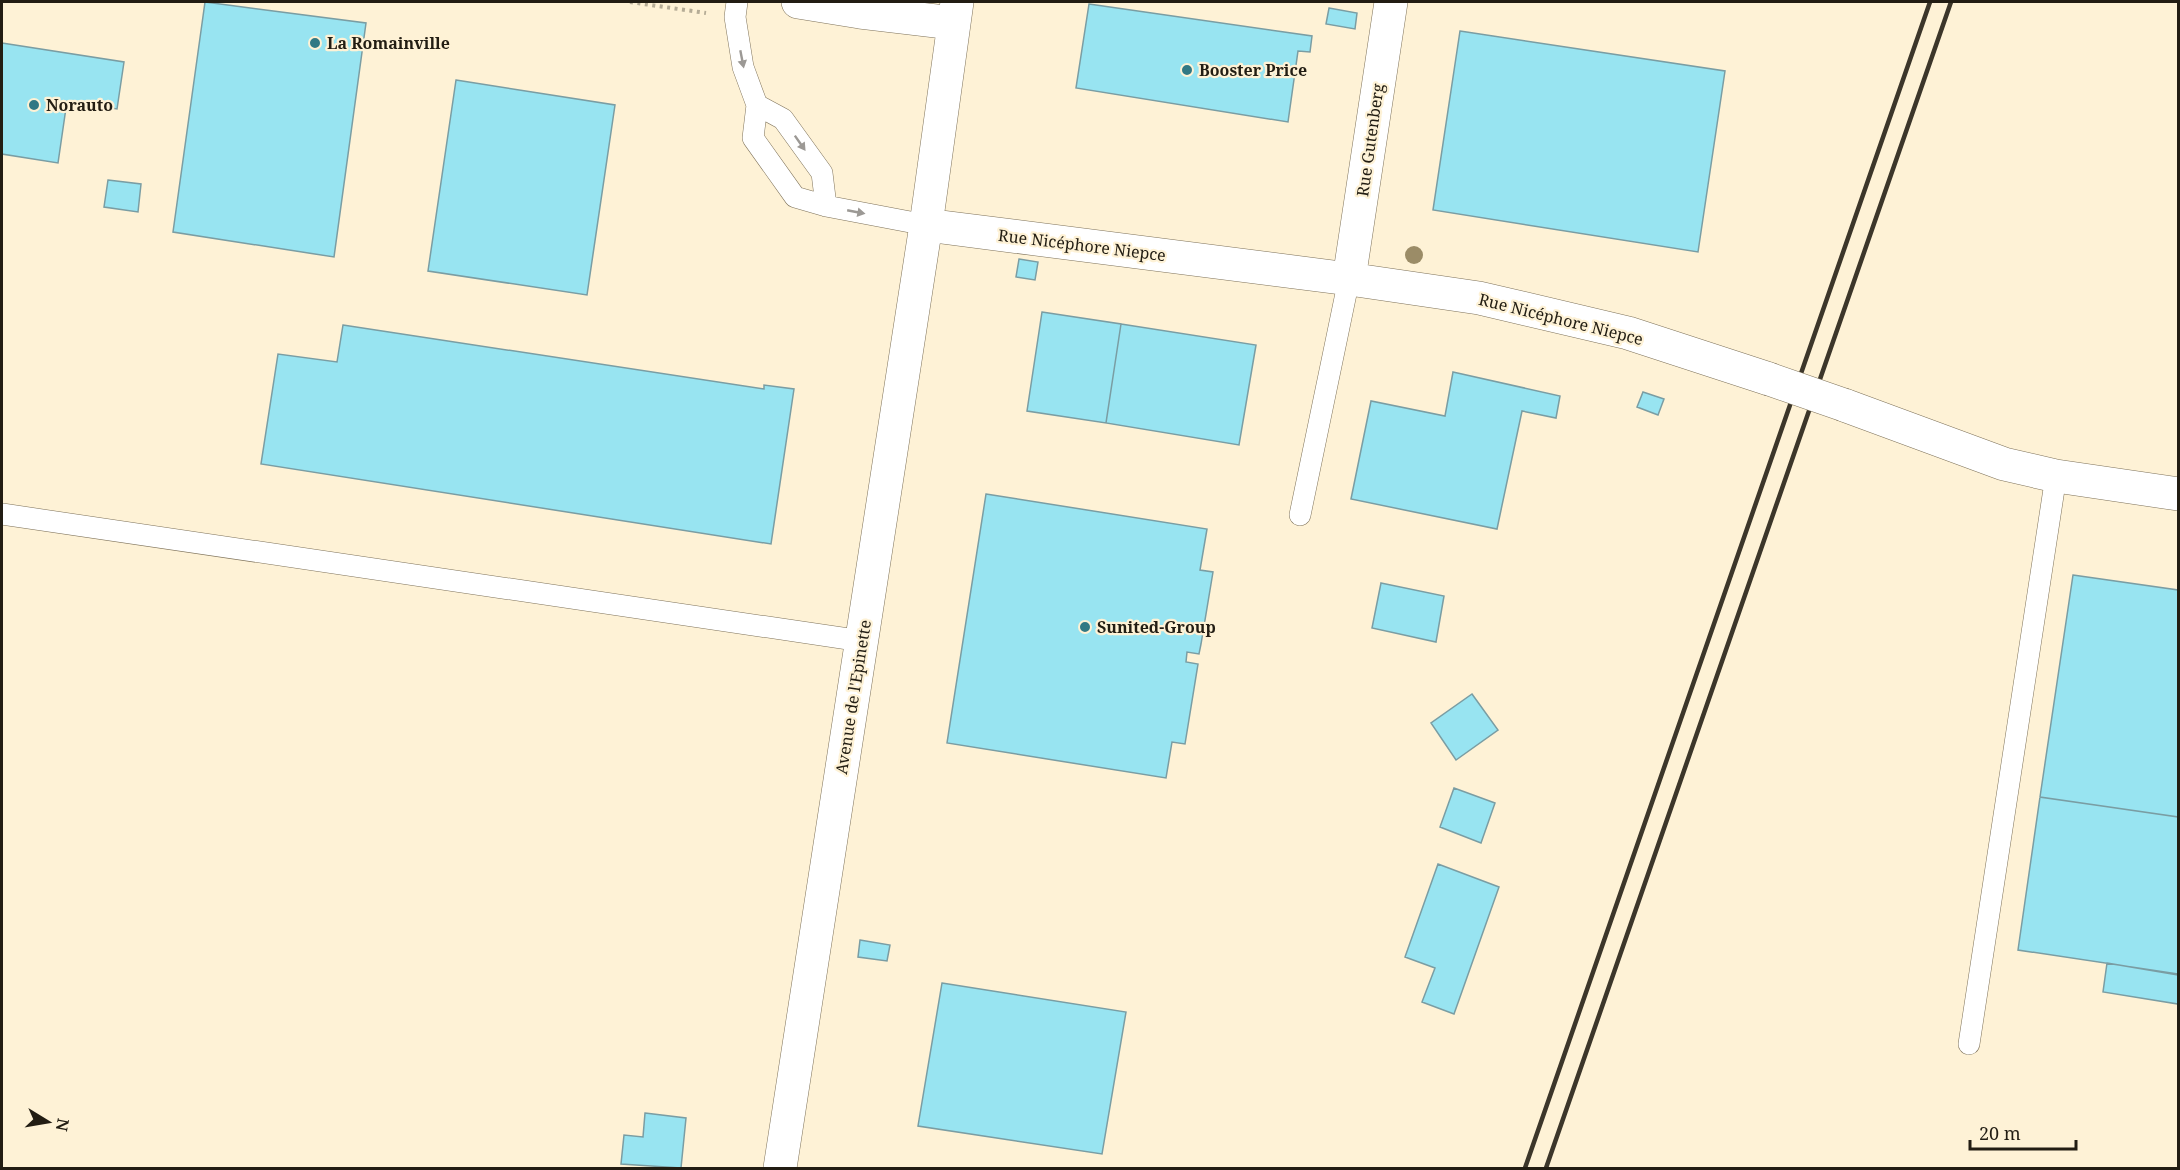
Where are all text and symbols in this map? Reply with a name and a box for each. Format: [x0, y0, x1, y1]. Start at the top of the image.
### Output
place label: La Romainville [327, 32, 450, 54]
marker: La Romainville [308, 36, 322, 50]
one-way arrow [738, 50, 747, 69]
place label: Booster Price [1199, 59, 1307, 81]
marker: Booster Price [1180, 63, 1194, 77]
street label: Rue Gutenberg [1351, 82, 1389, 198]
place label: Norauto [46, 94, 113, 116]
marker: Norauto [27, 98, 41, 112]
one-way arrow [794, 134, 806, 150]
one-way arrow [846, 208, 865, 217]
street label: Rue Nicéphore Niepce [997, 224, 1167, 266]
street label: Rue Nicéphore Niepce [1476, 288, 1646, 350]
place label: Sunited-Group [1097, 616, 1216, 638]
street label: Avenue de l'Epinette [830, 618, 876, 776]
marker: Sunited-Group [1078, 620, 1092, 634]
north arrow [18, 1092, 78, 1152]
scale bar [1970, 1113, 2076, 1151]
text: N [51, 1117, 75, 1134]
text: 20 m [1979, 1121, 2021, 1145]

